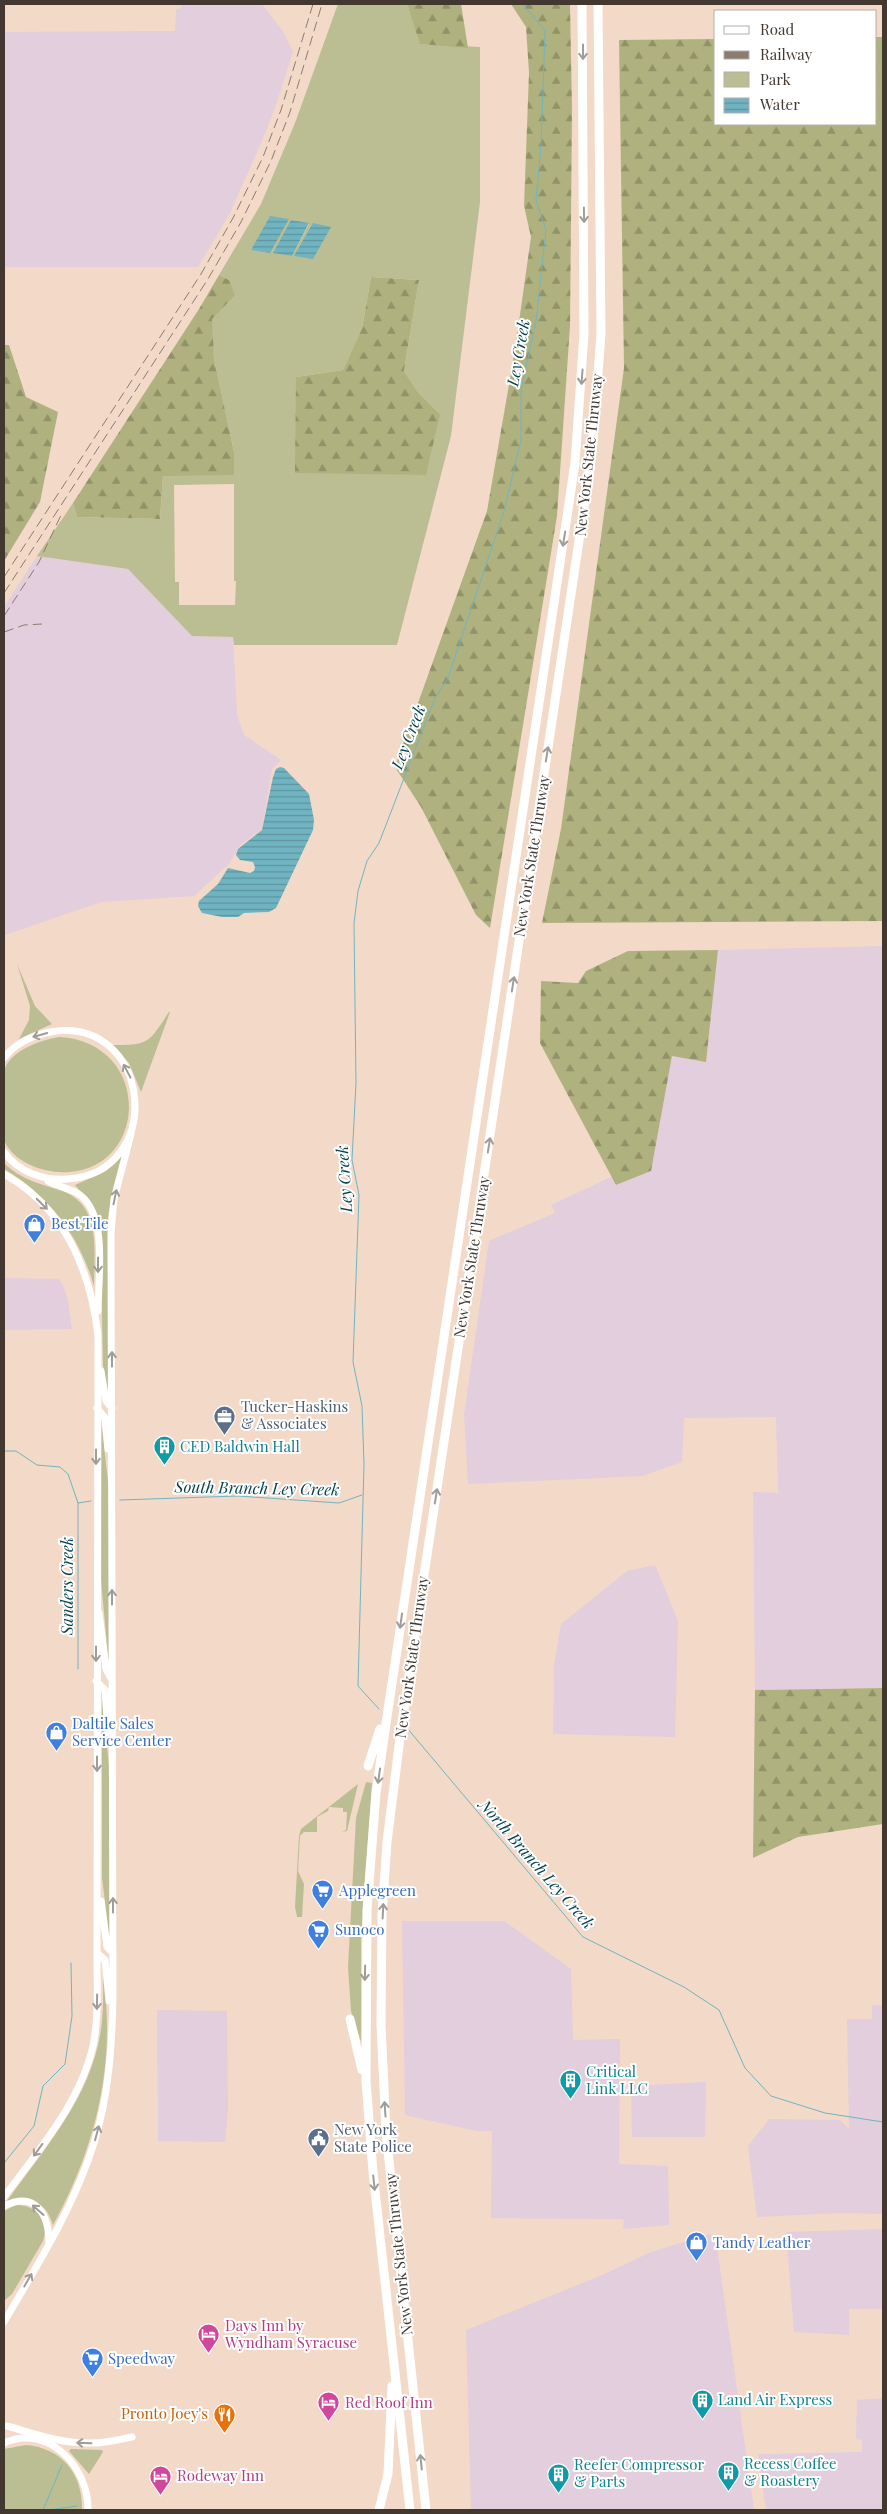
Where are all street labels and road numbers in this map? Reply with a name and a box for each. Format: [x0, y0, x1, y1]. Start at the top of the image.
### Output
street label: New York State Thruway [570, 372, 607, 537]
street label: New York State Thruway [508, 773, 554, 938]
street label: New York State Thruway [448, 1174, 494, 1339]
street label: New York State Thruway [390, 1574, 432, 1739]
street label: New York State Thruway [379, 2171, 416, 2336]

